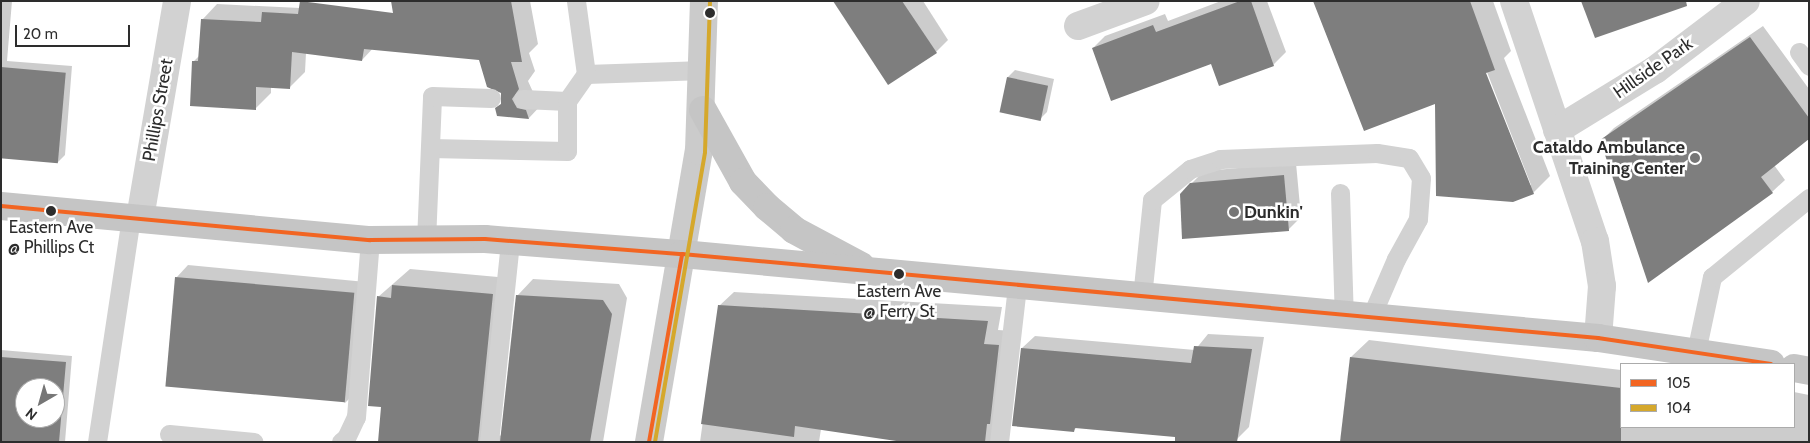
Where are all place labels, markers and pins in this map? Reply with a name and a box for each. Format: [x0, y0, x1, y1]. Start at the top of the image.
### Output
unlabelled marker [705, 8, 715, 18]
place label: Cataldo Ambulance Training Center [1533, 137, 1685, 180]
marker: Cataldo Ambulance Training Center [1689, 152, 1701, 164]
place label: Dunkin' [1244, 201, 1303, 223]
marker: Eastern Ave @ Phillips Ct [46, 206, 56, 216]
marker: Dunkin' [1228, 206, 1240, 218]
place label: Eastern Ave @ Phillips Ct [8, 218, 94, 258]
marker: Eastern Ave @ Ferry St [894, 269, 904, 279]
place label: Eastern Ave @ Ferry St [857, 282, 941, 322]

